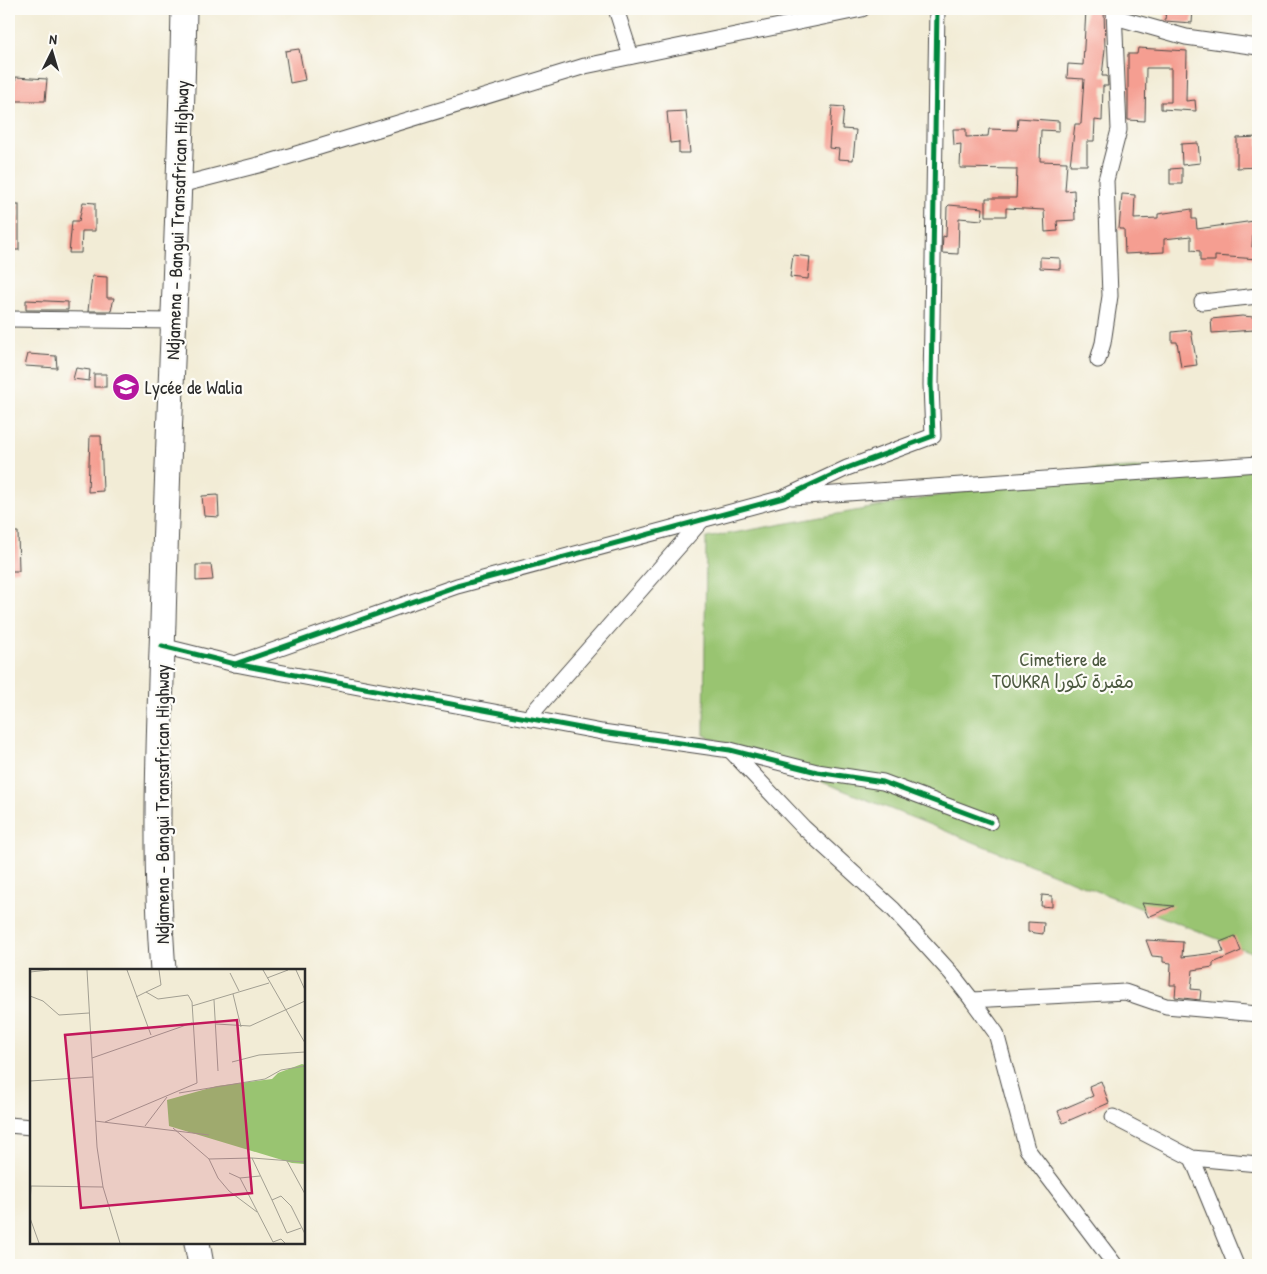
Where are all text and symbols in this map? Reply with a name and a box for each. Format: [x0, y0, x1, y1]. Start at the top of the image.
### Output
north arrow [28, 28, 78, 78]
text: N [49, 29, 58, 48]
street label: Ndjamena - Bangui Transafrican Highway [159, 80, 195, 360]
school or university icon: Lycée de Walia [111, 372, 141, 402]
place label: Lycée de Walia [145, 374, 243, 400]
park label: Cimetiere de TOUKRA مقبرة تكورا [992, 646, 1134, 694]
street label: Ndjamena - Bangui Transafrican Highway [149, 664, 175, 944]
inset map [30, 969, 305, 1244]

